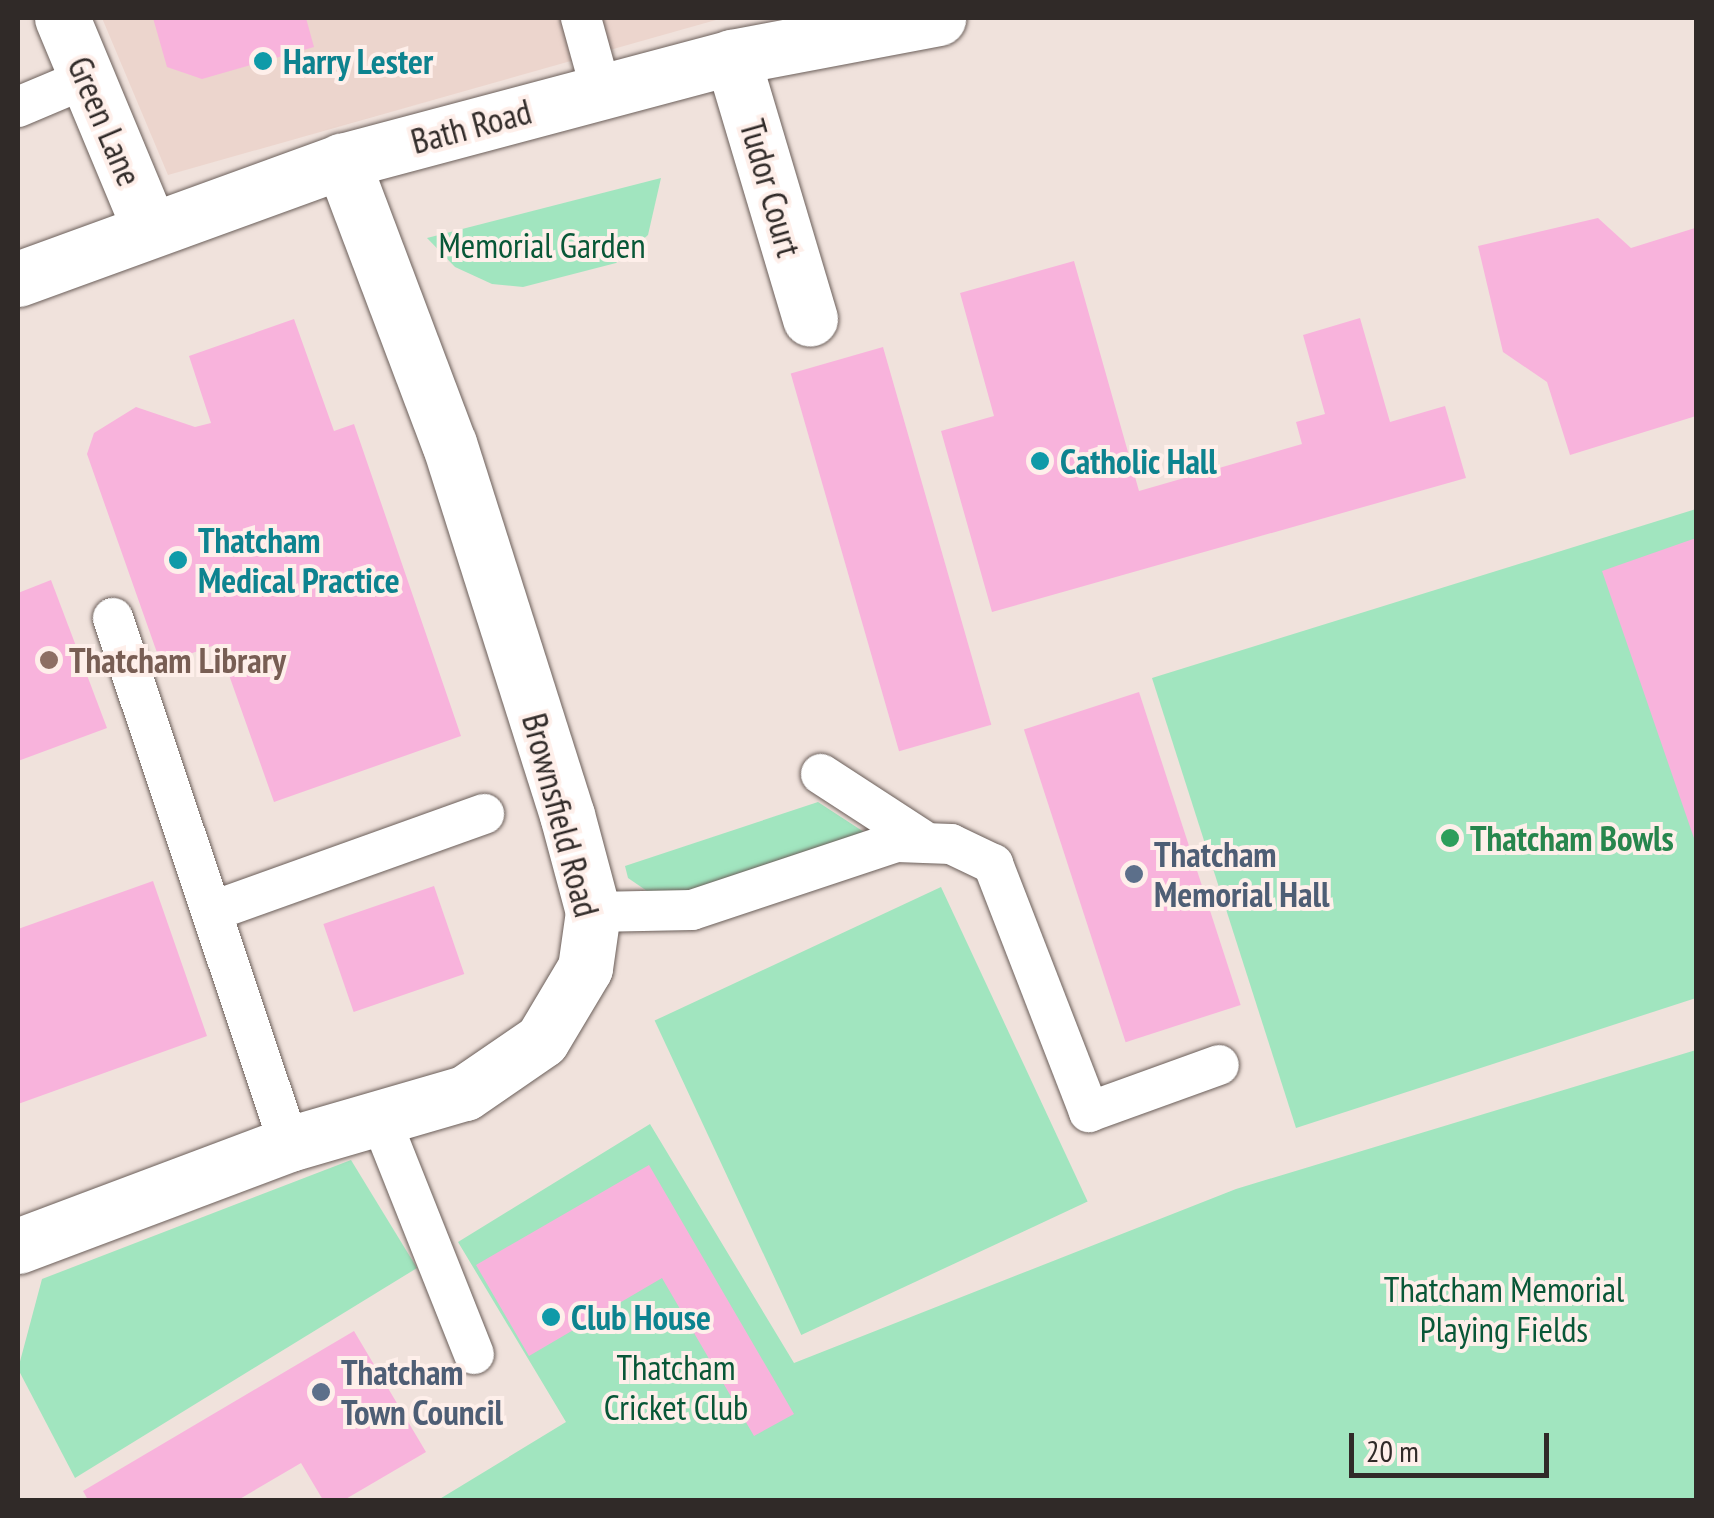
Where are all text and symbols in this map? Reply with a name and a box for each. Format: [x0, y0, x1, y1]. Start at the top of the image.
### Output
place label: Harry Lester [283, 40, 434, 82]
street label: Green Lane [59, 50, 151, 192]
marker: Harry Lester [252, 50, 274, 72]
street label: Bath Road [406, 90, 536, 162]
street label: Tudor Court [731, 115, 811, 261]
park label: Memorial Garden [438, 224, 646, 266]
place label: Catholic Hall [1060, 440, 1218, 482]
marker: Catholic Hall [1029, 450, 1051, 472]
place label: Thatcham Medical Practice [198, 519, 400, 601]
marker: Thatcham Medical Practice [167, 549, 189, 571]
place label: Thatcham Library [69, 639, 286, 681]
marker: Thatcham Library [38, 649, 60, 671]
street label: Brownsfield Road [514, 709, 608, 921]
place label: Thatcham Bowls [1470, 817, 1674, 859]
marker: Thatcham Bowls [1439, 827, 1461, 849]
place label: Thatcham Memorial Hall [1154, 833, 1329, 915]
marker: Thatcham Memorial Hall [1123, 863, 1145, 885]
park label: Thatcham Memorial Playing Fields [1384, 1268, 1624, 1350]
place label: Club House [571, 1296, 711, 1338]
marker: Club House [540, 1306, 562, 1328]
park label: Thatcham Cricket Club [604, 1346, 748, 1428]
place label: Thatcham Town Council [341, 1351, 504, 1433]
marker: Thatcham Town Council [310, 1381, 332, 1403]
scale bar [1354, 1413, 1554, 1475]
text: 20 m [1366, 1431, 1419, 1470]

